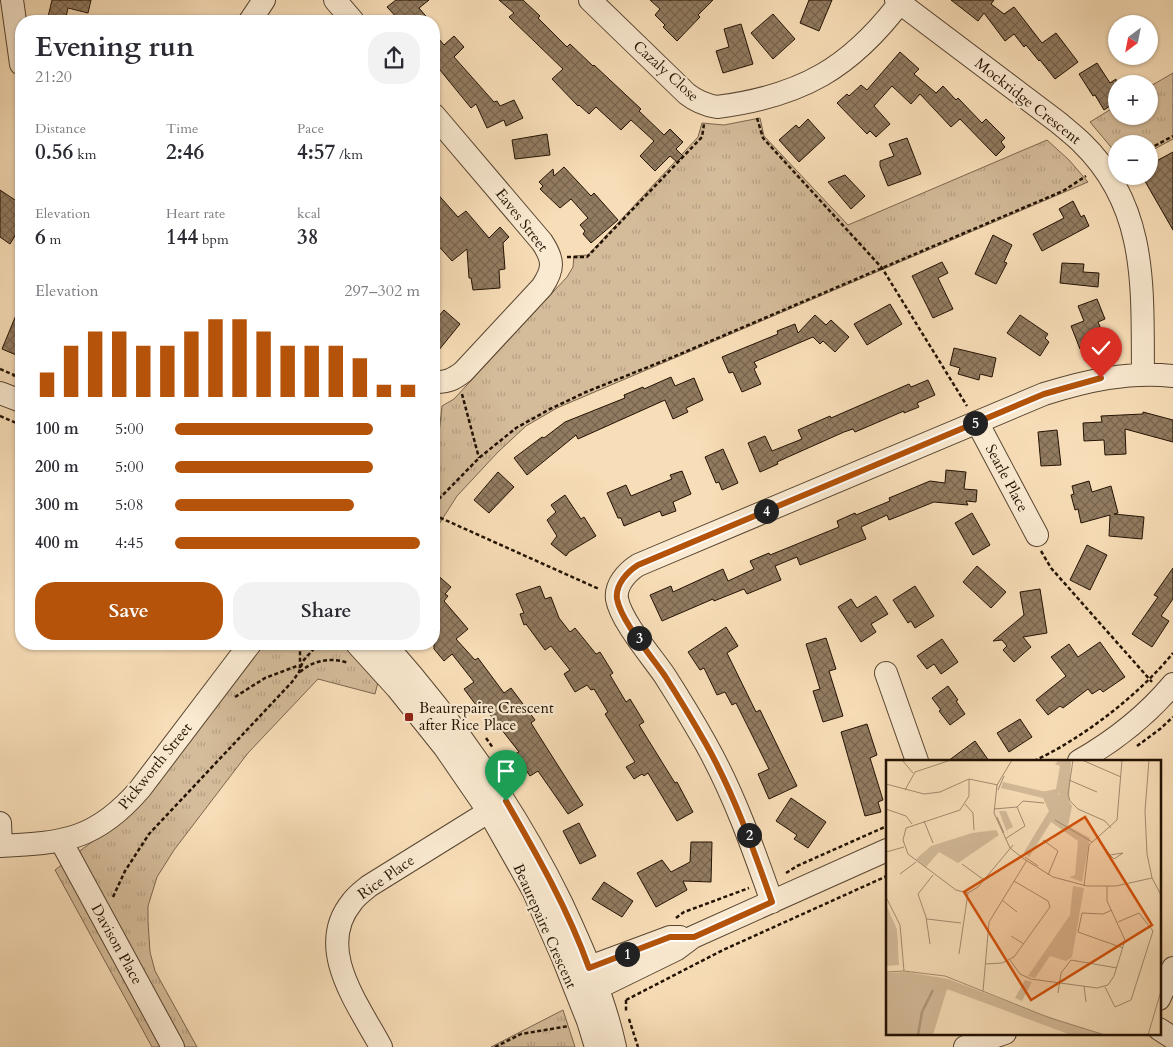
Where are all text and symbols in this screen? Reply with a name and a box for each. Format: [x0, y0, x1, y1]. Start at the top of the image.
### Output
north arrow [1108, 15, 1158, 65]
map controls [1108, 15, 1158, 185]
text: Evening run [35, 28, 194, 66]
button: share [368, 32, 420, 84]
street label: Cazaly Close [629, 36, 703, 106]
street label: Mockridge Crescent [971, 53, 1085, 149]
text: 21:20 [35, 66, 72, 88]
button: + [1108, 75, 1158, 125]
text: Distance [35, 119, 86, 138]
text: Time [166, 119, 198, 138]
text: Pace [297, 119, 324, 138]
button: − [1108, 135, 1158, 185]
text: 0.56 [35, 138, 73, 167]
text: 2:46 [166, 138, 204, 167]
text: 4:57 [297, 138, 335, 167]
text: km [73, 145, 96, 164]
text: /km [335, 145, 363, 164]
street label: Eaves Street [491, 184, 553, 256]
text: Elevation [35, 204, 91, 223]
text: Heart rate [166, 204, 225, 223]
text: kcal [297, 204, 321, 223]
text: 6 [35, 223, 46, 252]
text: 144 [166, 223, 198, 252]
text: 38 [297, 223, 319, 252]
text: m [46, 230, 61, 249]
text: bpm [198, 230, 229, 249]
text: Elevation [35, 280, 99, 302]
text: 297–302 m [344, 280, 420, 302]
pin [1080, 327, 1122, 378]
icon: check [1087, 334, 1115, 362]
pin: 5 [962, 410, 988, 436]
text: 5 [972, 414, 979, 433]
text: 100 m [35, 418, 79, 440]
text: 5:00 [115, 418, 144, 440]
street label: Searle Place [981, 441, 1033, 515]
text: 200 m [35, 456, 79, 478]
text: 5:00 [115, 456, 144, 478]
text: 300 m [35, 494, 79, 516]
text: 5:08 [115, 494, 144, 516]
pin: 4 [754, 498, 778, 524]
text: 4 [763, 502, 770, 521]
text: 400 m [35, 532, 79, 554]
text: 4:45 [115, 532, 144, 554]
button: Save [35, 582, 223, 640]
button: Share [233, 582, 420, 640]
pin: 3 [626, 626, 652, 650]
text: 3 [636, 629, 643, 648]
place label: Beaurepaire Crescent after Rice Place [419, 698, 554, 735]
marker: Beaurepaire Crescent after Rice Place [403, 711, 415, 723]
street label: Pickworth Street [114, 718, 196, 814]
pin [485, 750, 527, 801]
icon: arrive [492, 757, 520, 785]
inset map [886, 760, 1160, 1034]
pin: 2 [736, 822, 762, 848]
text: 2 [746, 826, 753, 845]
street label: Rice Place [354, 850, 419, 904]
street label: Beaurepaire Crescent [508, 860, 582, 992]
street label: Davison Place [87, 900, 147, 988]
pin: 1 [614, 942, 640, 966]
text: 1 [624, 945, 631, 964]

